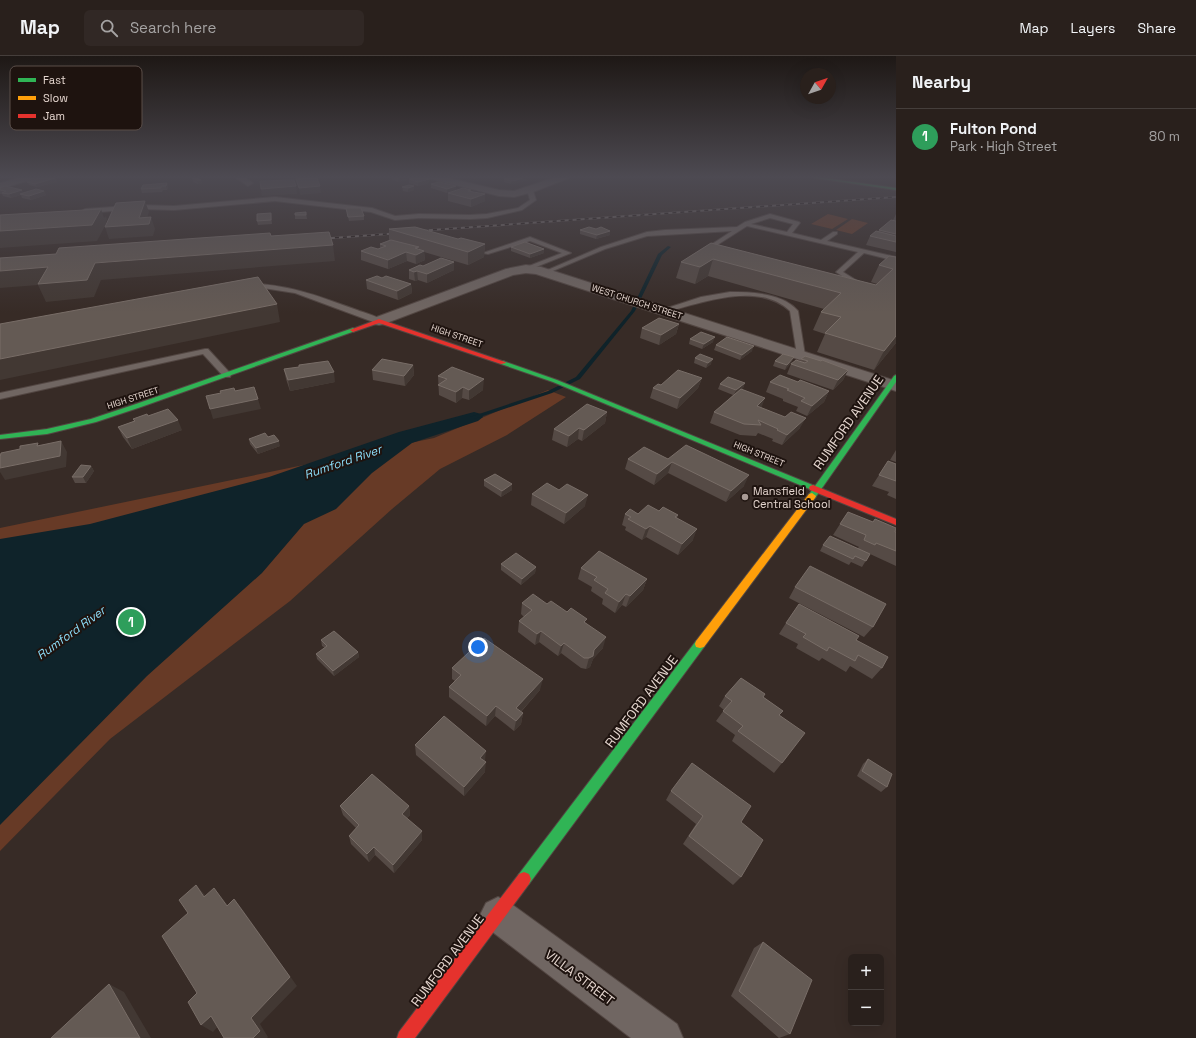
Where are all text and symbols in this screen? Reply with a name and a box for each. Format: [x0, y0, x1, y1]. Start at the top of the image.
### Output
search box [84, 10, 364, 46]
text: Map [20, 15, 60, 40]
icon: search [98, 17, 120, 39]
text: Search here [130, 18, 216, 37]
text: Map [1019, 19, 1049, 37]
text: Layers [1071, 19, 1115, 37]
text: Share [1137, 19, 1176, 37]
legend [10, 66, 142, 130]
north arrow [800, 68, 836, 104]
text: Nearby [912, 71, 971, 93]
text: Fast [43, 73, 66, 87]
text: Slow [43, 91, 68, 105]
text: Jam [43, 109, 65, 123]
text: Fulton Pond [950, 119, 1037, 138]
text: 1 [922, 128, 928, 145]
text: 80 m [1149, 128, 1180, 145]
text: Park · High Street [950, 138, 1057, 155]
street label: WEST CHURCH STREET [590, 282, 684, 323]
street label: HIGH STREET [430, 322, 485, 351]
street label: RUMFORD AVENUE [810, 372, 887, 473]
street label: HIGH STREET [106, 384, 161, 412]
street label: HIGH STREET [732, 438, 787, 470]
water label: Rumford River [302, 441, 385, 483]
place label: Mansfield Central School [753, 484, 830, 511]
marker: Mansfield Central School [740, 492, 750, 502]
water label: Rumford River [34, 602, 110, 663]
pin: 1 [118, 607, 144, 637]
your location [468, 637, 488, 657]
street label: RUMFORD AVENUE [601, 652, 682, 751]
street label: RUMFORD AVENUE [407, 911, 488, 1010]
street label: VILLA STREET [542, 946, 618, 1009]
map controls [848, 954, 884, 1026]
button: + [848, 954, 884, 990]
button: − [848, 990, 884, 1026]

